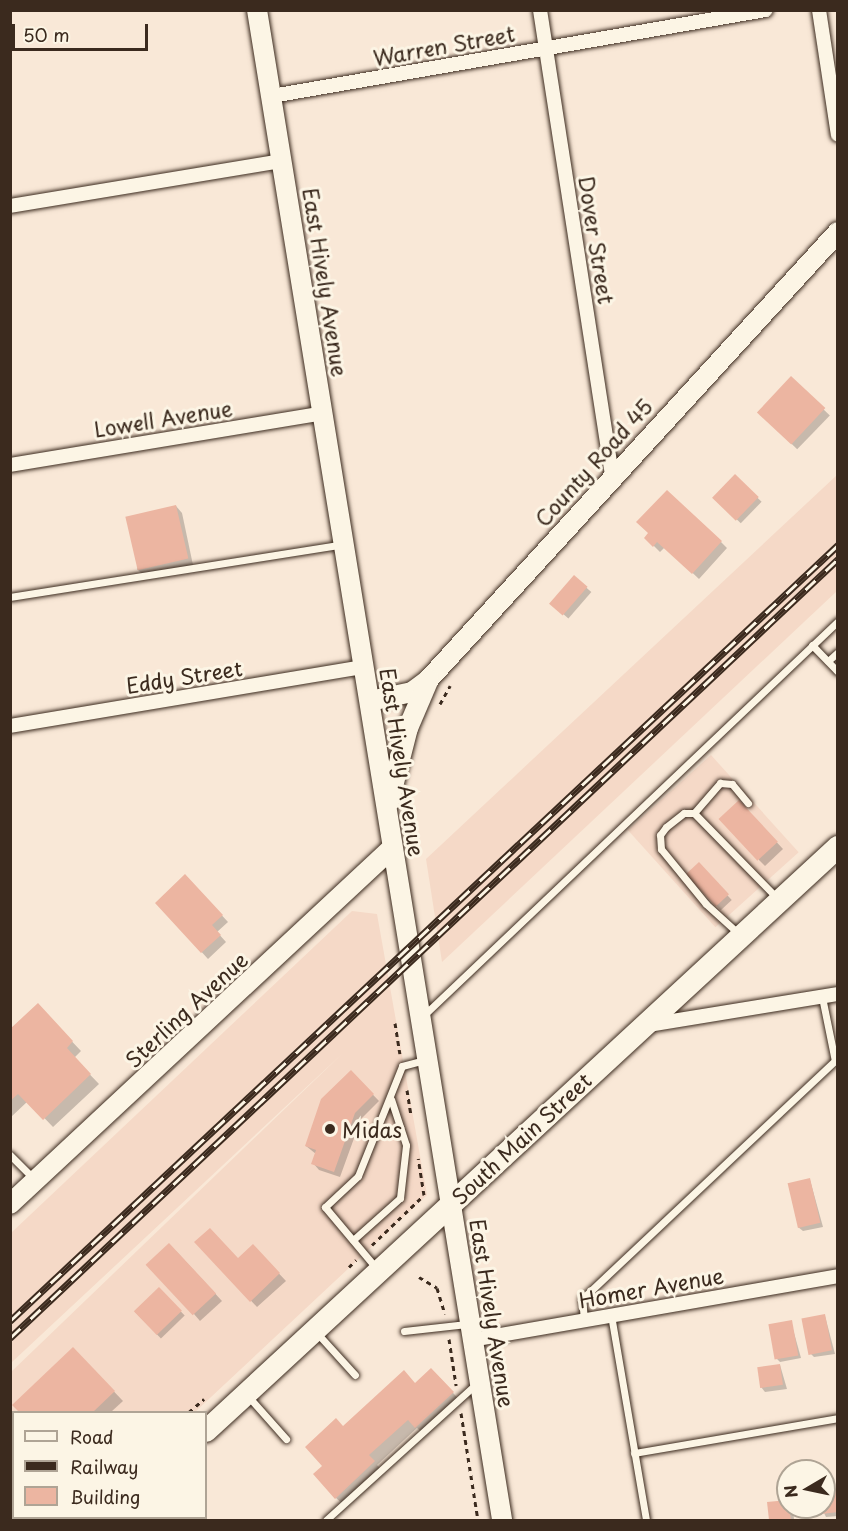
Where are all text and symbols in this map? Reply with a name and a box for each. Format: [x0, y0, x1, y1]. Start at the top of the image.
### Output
scale bar [15, 12, 152, 50]
street label: Warren Street [371, 20, 517, 70]
text: 50 m [23, 21, 70, 48]
street label: Dover Street [574, 174, 620, 306]
street label: East Hively Avenue [299, 186, 353, 378]
street label: County Road 45 [529, 393, 657, 531]
street label: Lowell Avenue [92, 395, 234, 441]
street label: Eddy Street [124, 654, 244, 698]
street label: East Hively Avenue [376, 666, 430, 858]
street label: Sterling Avenue [120, 946, 252, 1072]
street label: South Main Street [445, 1066, 597, 1210]
place label: Midas [342, 1116, 402, 1142]
marker: Midas [323, 1122, 337, 1136]
street label: East Hively Avenue [466, 1217, 520, 1409]
street label: Homer Avenue [576, 1262, 726, 1312]
legend [12, 1411, 207, 1519]
text: Road [70, 1423, 114, 1450]
text: Railway [70, 1453, 138, 1480]
north arrow [776, 1459, 836, 1519]
text: Building [70, 1483, 140, 1510]
text: N [777, 1483, 803, 1500]

